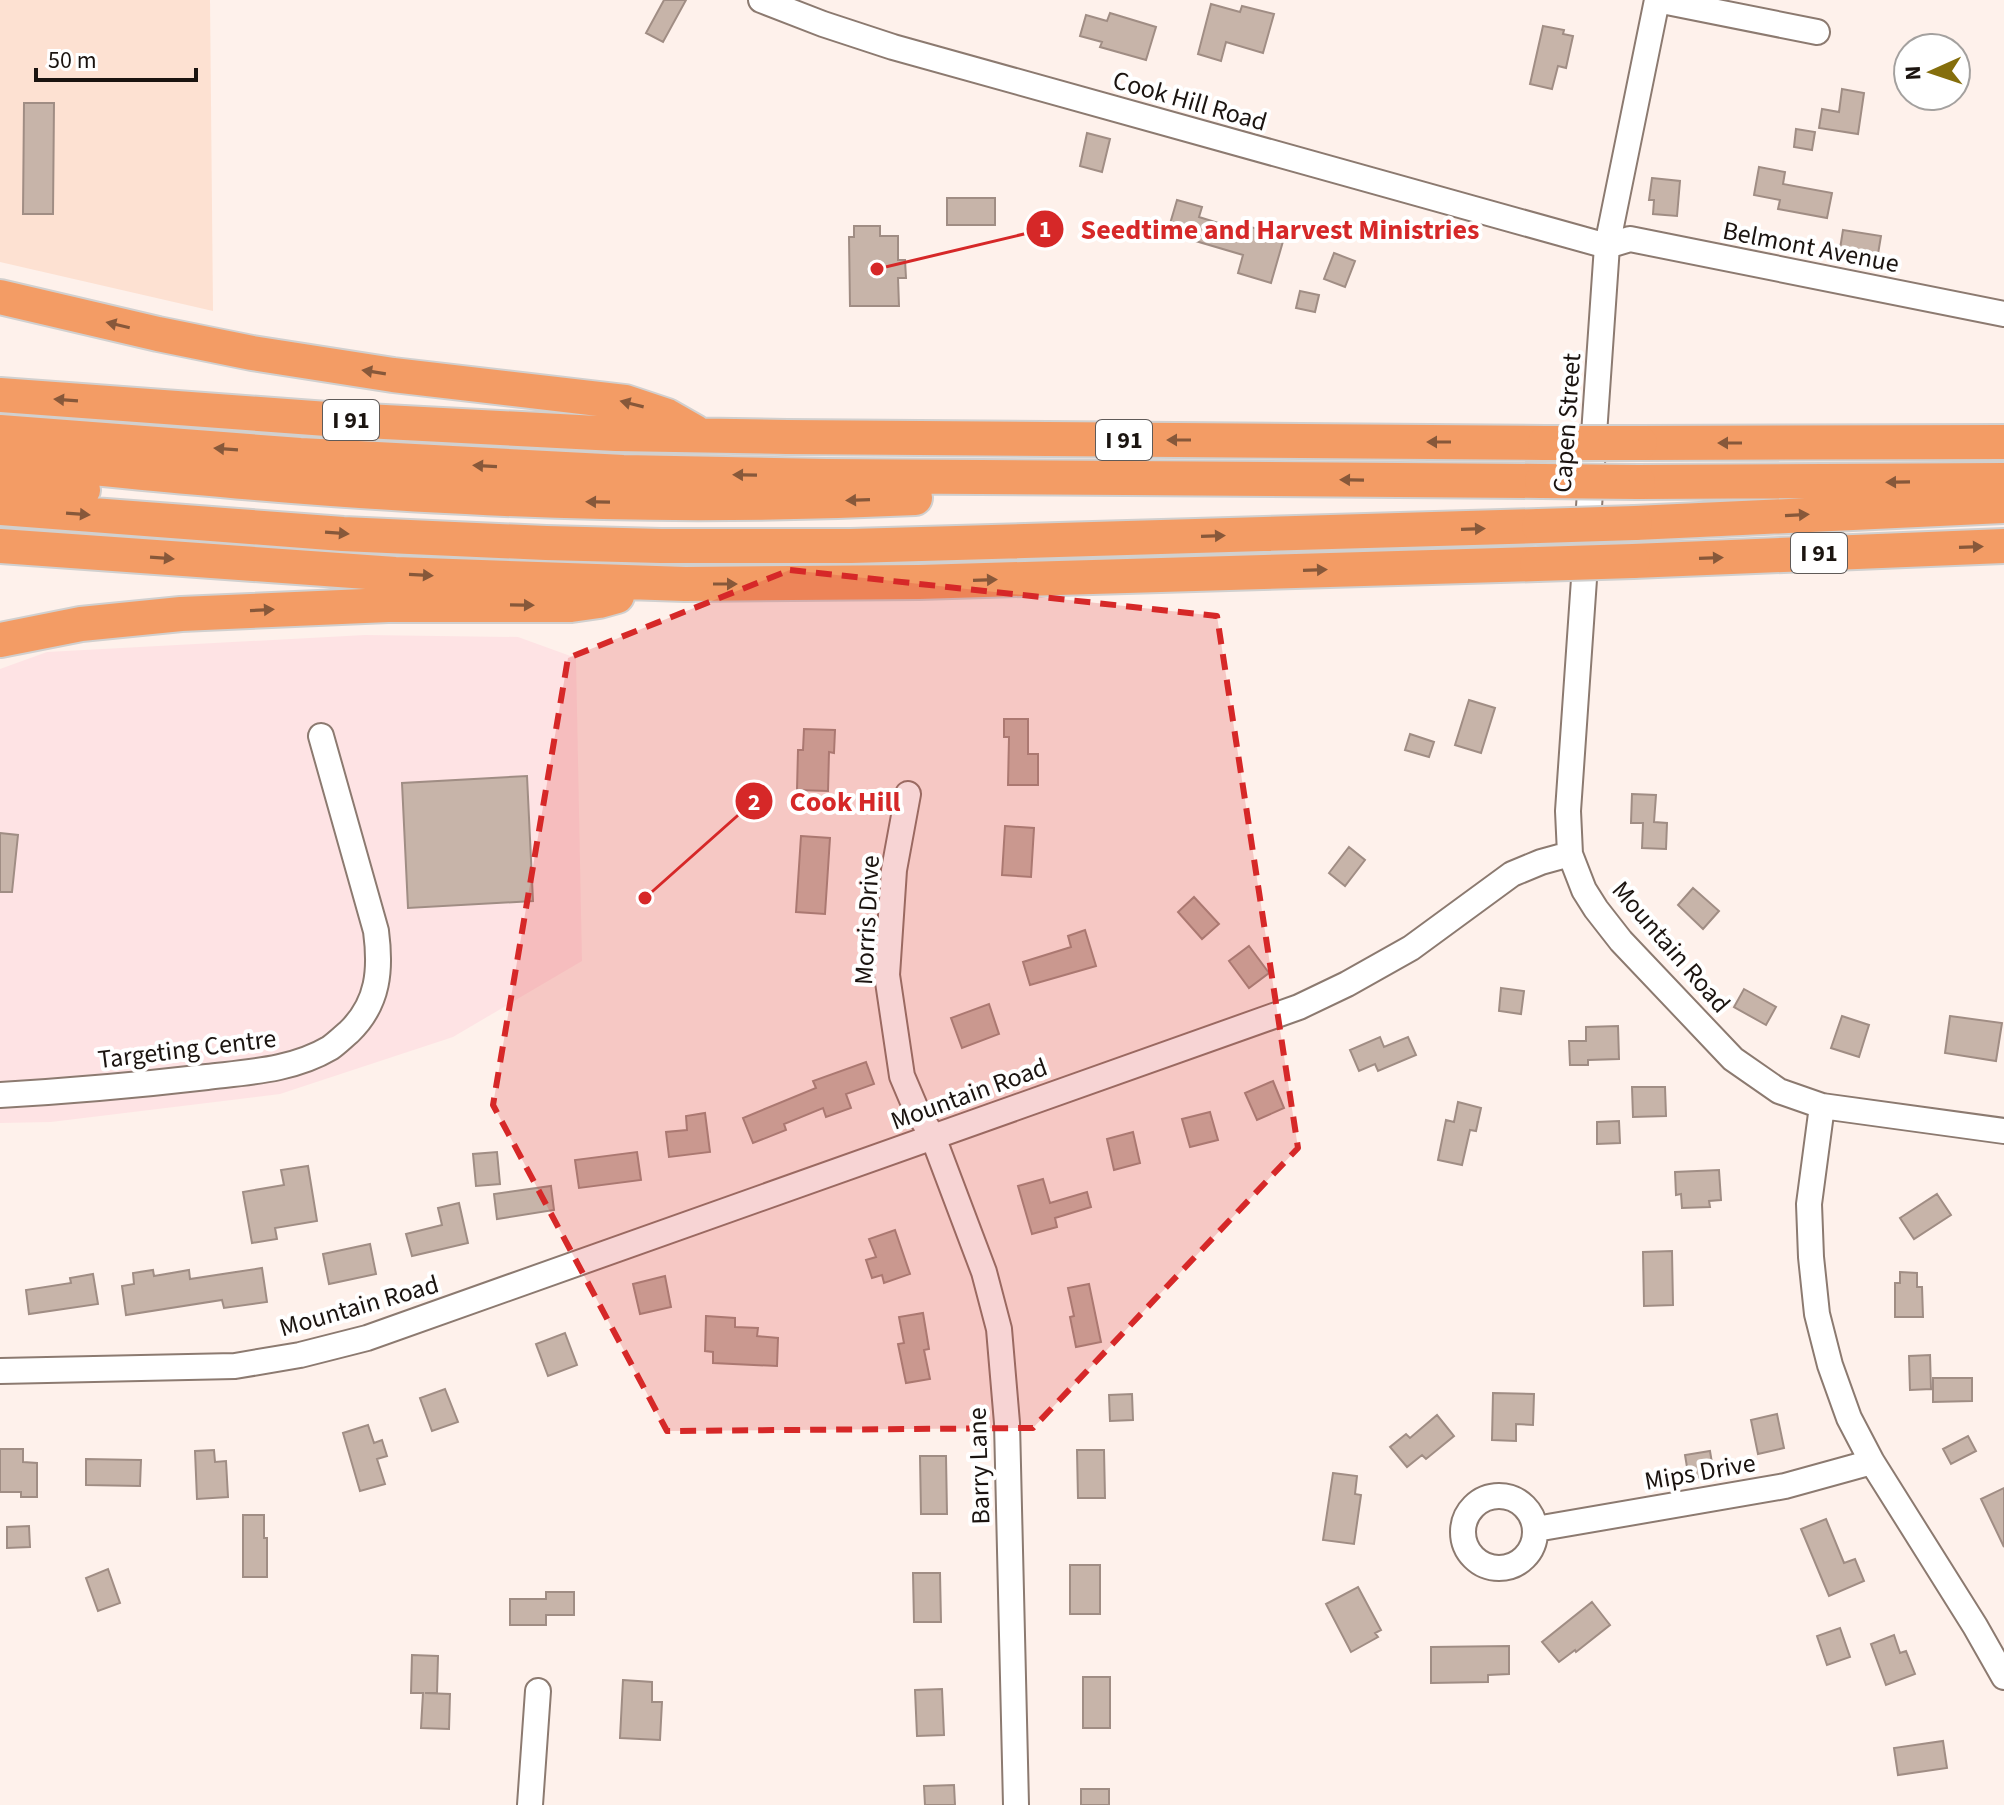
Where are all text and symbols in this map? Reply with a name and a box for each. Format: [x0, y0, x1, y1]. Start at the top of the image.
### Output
scale bar [36, 32, 196, 82]
north arrow [1892, 32, 1972, 112]
text: 50 m [48, 43, 97, 78]
street label: Cook Hill Road [1109, 61, 1271, 141]
text: N [1897, 65, 1929, 81]
callout: Seedtime and Harvest Ministries [1025, 203, 1496, 255]
text: Seedtime and Harvest Ministries [1081, 210, 1479, 250]
text: 1 [1039, 212, 1051, 247]
street label: Belmont Avenue [1720, 212, 1902, 282]
one-way arrow [106, 318, 131, 331]
street label: Capen Street [1544, 352, 1590, 494]
one-way arrow [361, 365, 386, 378]
one-way arrow [53, 393, 78, 406]
one-way arrow [619, 398, 644, 410]
road number: I 91 [323, 400, 379, 440]
road number: I 91 [1096, 420, 1152, 460]
one-way arrow [1166, 434, 1191, 447]
one-way arrow [1426, 436, 1451, 448]
one-way arrow [1717, 437, 1742, 449]
one-way arrow [213, 442, 238, 455]
one-way arrow [472, 459, 497, 472]
one-way arrow [732, 469, 757, 481]
one-way arrow [1339, 473, 1364, 486]
one-way arrow [1885, 476, 1910, 488]
one-way arrow [845, 494, 870, 507]
one-way arrow [585, 495, 610, 508]
one-way arrow [66, 508, 91, 521]
one-way arrow [1785, 508, 1810, 521]
one-way arrow [1461, 522, 1486, 535]
one-way arrow [325, 527, 350, 540]
one-way arrow [1201, 530, 1226, 542]
road number: I 91 [1791, 533, 1847, 573]
one-way arrow [1959, 540, 1984, 553]
one-way arrow [1699, 551, 1724, 564]
one-way arrow [150, 552, 175, 565]
one-way arrow [1303, 564, 1328, 577]
one-way arrow [409, 569, 434, 582]
one-way arrow [973, 573, 998, 586]
one-way arrow [713, 578, 738, 590]
one-way arrow [510, 599, 535, 611]
one-way arrow [250, 603, 275, 616]
callout: Cook Hill [734, 775, 917, 827]
text: Cook Hill [790, 782, 900, 822]
text: 2 [748, 785, 760, 820]
street label: Morris Drive [845, 854, 889, 986]
street label: Mountain Road [1603, 873, 1739, 1021]
street label: Targeting Centre [96, 1020, 278, 1078]
street label: Mountain Road [885, 1049, 1053, 1139]
street label: Mountain Road [275, 1266, 443, 1346]
street label: Barry Lane [958, 1407, 1000, 1525]
street label: Mips Drive [1642, 1444, 1758, 1500]

